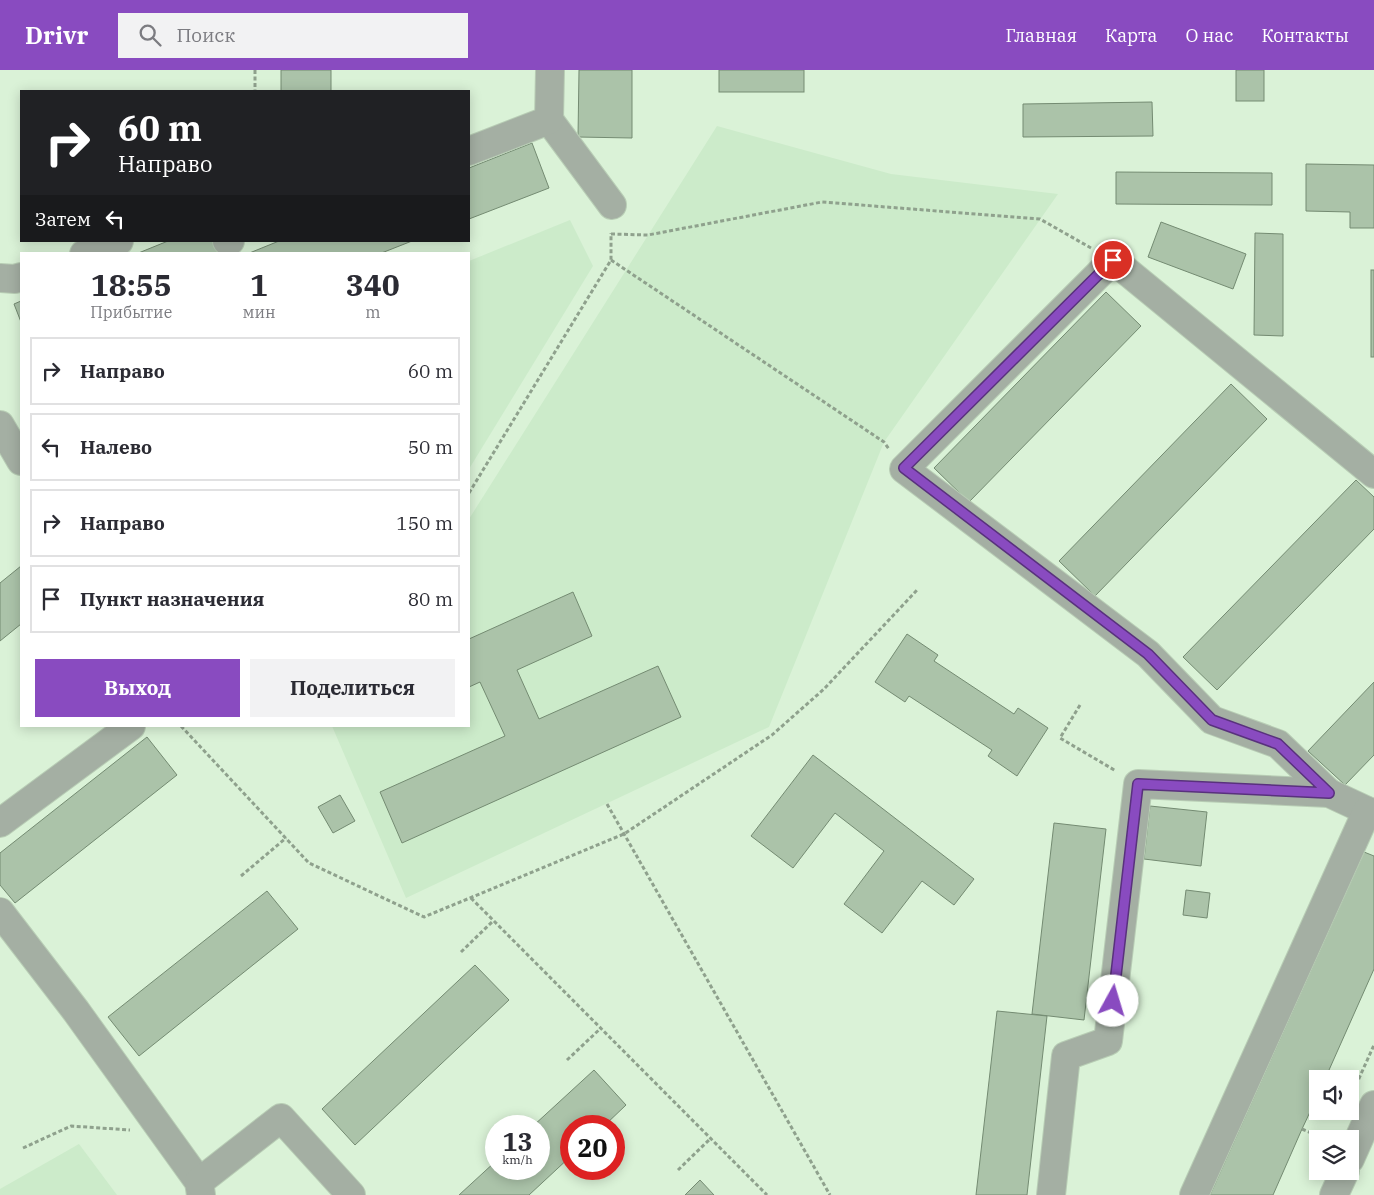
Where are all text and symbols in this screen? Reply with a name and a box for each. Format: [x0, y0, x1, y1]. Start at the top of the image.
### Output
search box [118, 13, 468, 58]
text: Drivr [25, 19, 88, 51]
icon: search [136, 21, 164, 49]
text: Поиск [176, 23, 235, 47]
text: Главная [1005, 24, 1077, 47]
text: Карта [1105, 24, 1157, 47]
text: О нас [1185, 24, 1233, 47]
text: Контакты [1261, 24, 1349, 47]
text: 60 m [118, 105, 202, 151]
icon: right [35, 110, 100, 175]
text: Направо [118, 149, 212, 178]
icon: left [101, 205, 129, 233]
text: Затем [35, 207, 91, 231]
pin [1092, 239, 1134, 281]
icon: arrive [1099, 246, 1127, 274]
text: 18:55 [91, 265, 172, 304]
text: 1 [250, 265, 268, 304]
text: 340 [346, 265, 400, 304]
text: Прибытие [90, 302, 172, 322]
text: мин [242, 302, 276, 322]
text: m [365, 302, 380, 322]
icon: right [37, 357, 65, 385]
text: Направо [80, 359, 165, 383]
text: 60 m [408, 359, 453, 383]
icon: left [37, 433, 65, 461]
text: Налево [80, 435, 152, 459]
text: 50 m [408, 435, 453, 459]
icon: right [37, 509, 65, 537]
text: Направо [80, 511, 165, 535]
text: 150 m [396, 511, 453, 535]
icon: arrive [37, 585, 65, 613]
text: Пункт назначения [80, 587, 264, 611]
text: 80 m [408, 587, 453, 611]
button: Выход [35, 659, 240, 717]
button: Поделиться [250, 659, 455, 717]
position arrow [1086, 974, 1138, 1026]
map controls [1309, 1070, 1359, 1180]
button: sound [1309, 1070, 1359, 1120]
speed limit sign: 20 [560, 1115, 625, 1180]
text: 13 [502, 1125, 533, 1158]
button: layers [1309, 1130, 1359, 1180]
text: km/h [502, 1152, 533, 1167]

